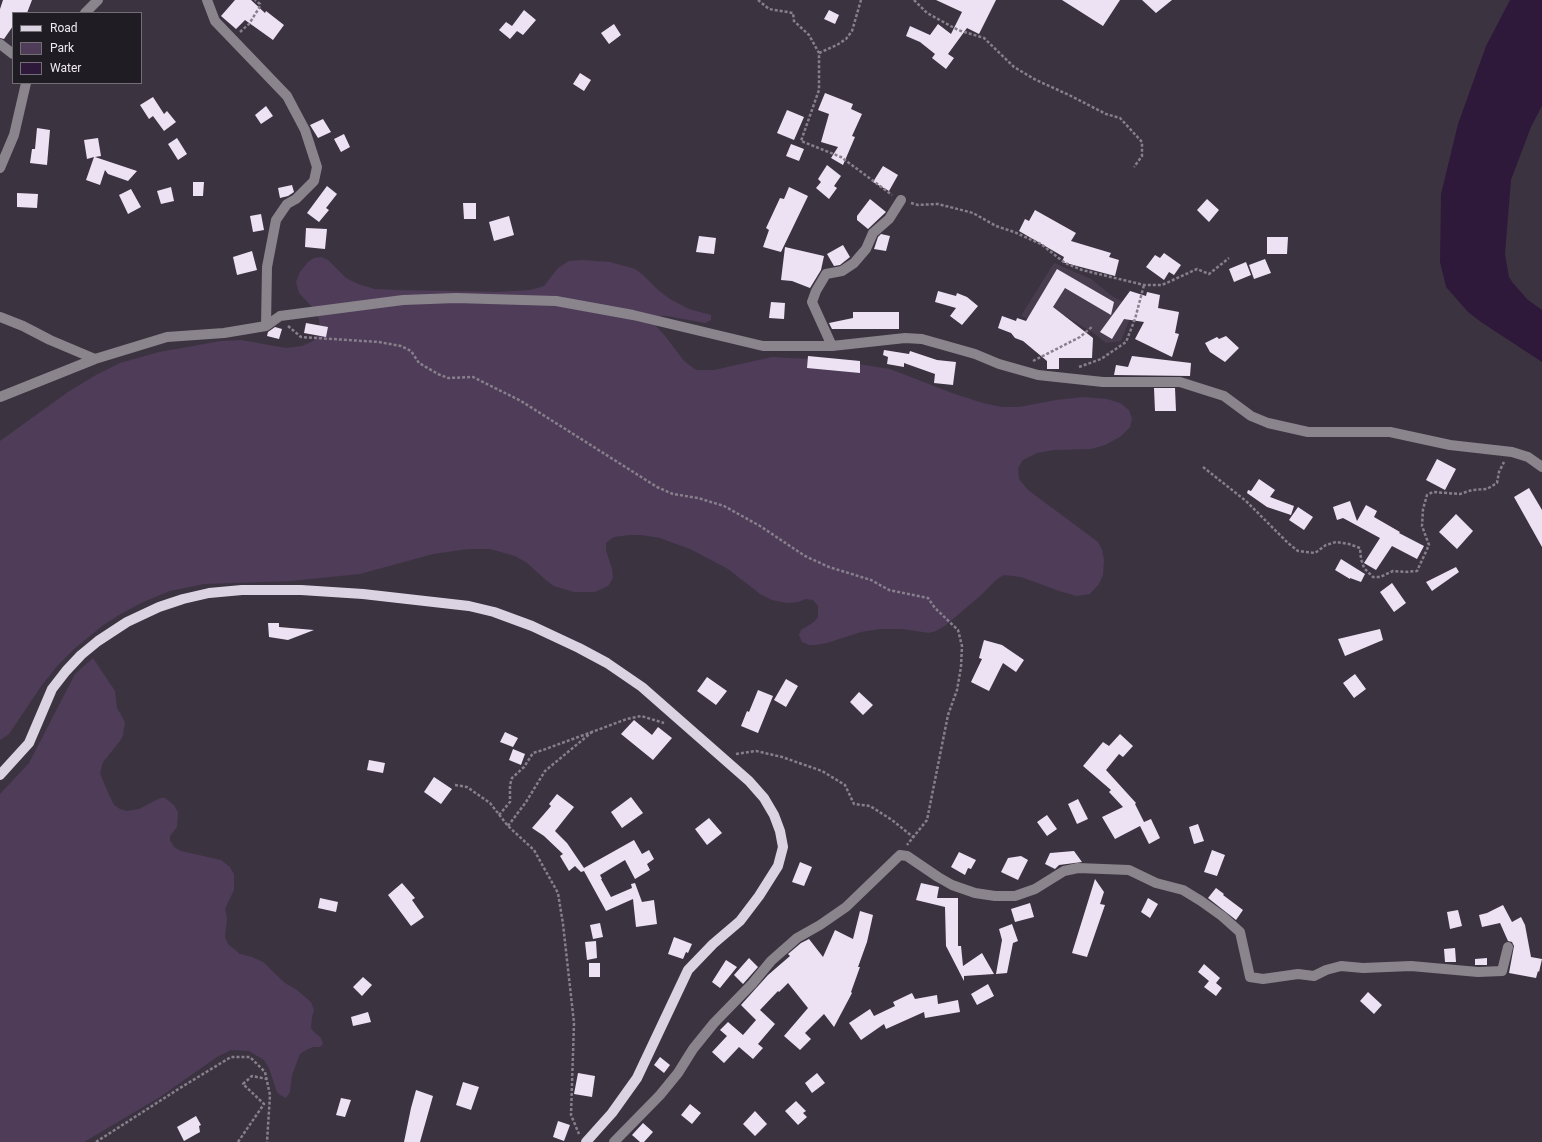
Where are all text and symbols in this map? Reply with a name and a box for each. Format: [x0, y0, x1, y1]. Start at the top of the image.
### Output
legend [12, 12, 142, 84]
text: Road [50, 21, 78, 35]
text: Park [50, 41, 74, 55]
text: Water [50, 61, 81, 75]

